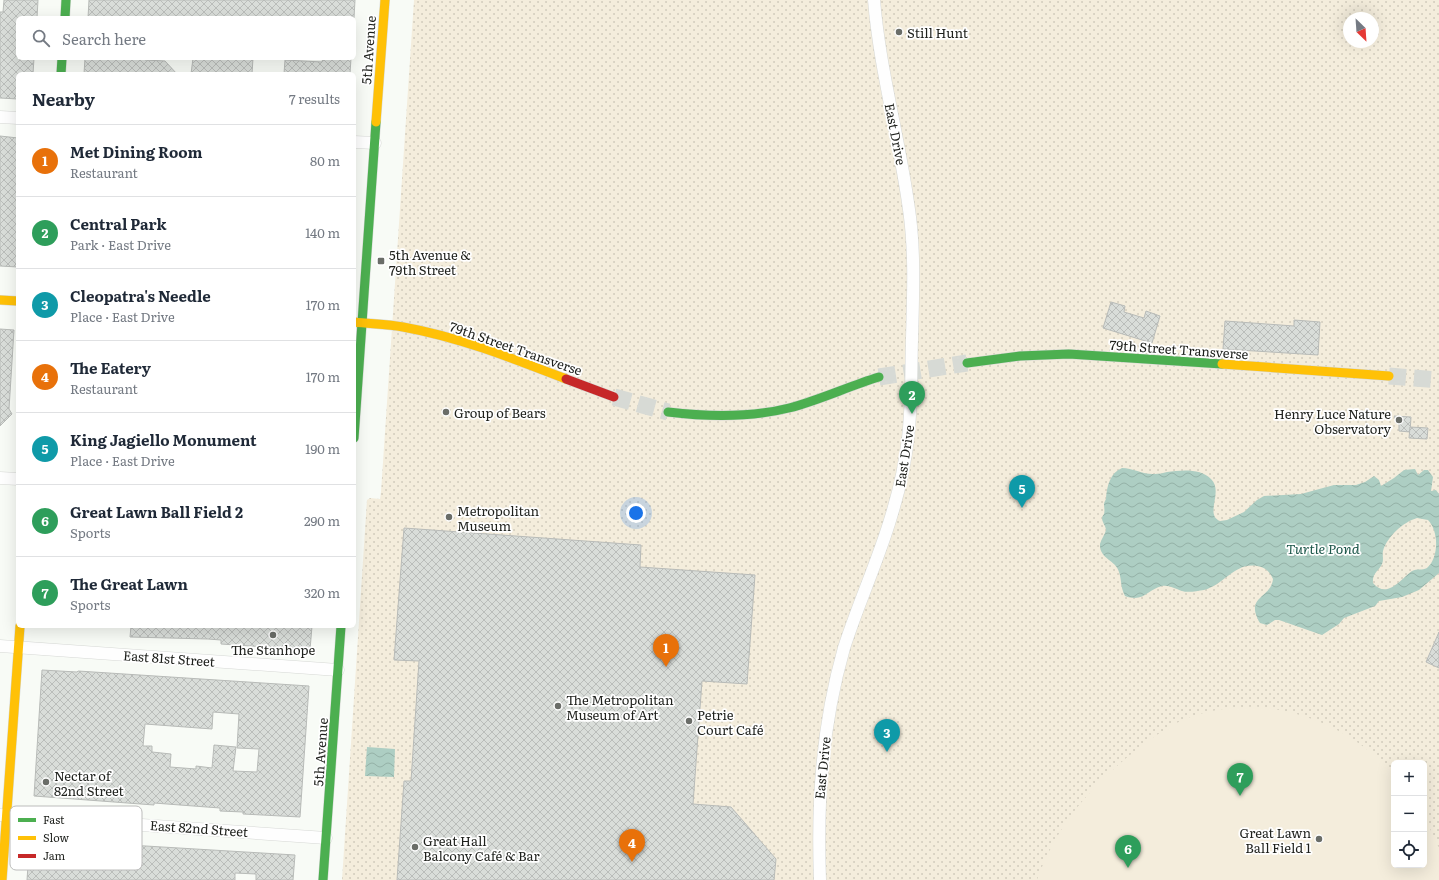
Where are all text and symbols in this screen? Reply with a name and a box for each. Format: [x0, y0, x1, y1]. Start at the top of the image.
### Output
north arrow [1343, 12, 1379, 48]
street label: 5th Avenue [356, 15, 380, 85]
search box [16, 16, 356, 60]
place label: Still Hunt [907, 23, 969, 42]
icon: search [30, 27, 52, 49]
text: Search here [62, 27, 146, 50]
marker: Still Hunt [894, 27, 904, 37]
text: Nearby [32, 86, 95, 111]
text: 7 results [289, 89, 340, 108]
street label: East Drive [881, 101, 911, 167]
text: Met Dining Room [70, 140, 203, 163]
text: 1 [42, 151, 48, 170]
text: 80 m [310, 151, 340, 170]
text: Restaurant [70, 163, 138, 182]
text: Central Park [70, 212, 167, 235]
text: 2 [42, 223, 48, 242]
text: 140 m [305, 223, 340, 242]
text: Park · East Drive [70, 235, 171, 254]
place label: 5th Avenue & 79th Street [389, 245, 471, 279]
marker: 5th Avenue & 79th Street [376, 256, 386, 266]
text: Cleopatra's Needle [70, 284, 211, 307]
text: 3 [41, 295, 49, 314]
text: 170 m [306, 295, 340, 314]
text: Place · East Drive [70, 307, 175, 326]
street label: 79th Street Transverse [447, 316, 585, 380]
street label: 79th Street Transverse [1109, 335, 1249, 363]
text: The Eatery [70, 356, 151, 379]
text: 4 [41, 367, 49, 386]
text: 170 m [306, 367, 340, 386]
text: Restaurant [70, 379, 138, 398]
pin: 2 [899, 381, 925, 414]
place label: Group of Bears [454, 403, 546, 422]
place label: Henry Luce Nature Observatory [1274, 404, 1392, 438]
marker: Group of Bears [441, 407, 451, 417]
marker: Henry Luce Nature Observatory [1394, 415, 1404, 425]
street label: East Drive [890, 423, 918, 489]
text: King Jagiello Monument [70, 428, 257, 451]
text: 5 [41, 439, 49, 458]
text: 190 m [305, 439, 340, 458]
text: Place · East Drive [70, 451, 175, 470]
pin: 5 [1009, 475, 1035, 508]
text: Great Lawn Ball Field 2 [70, 500, 243, 523]
place label: Metropolitan Museum [457, 501, 540, 535]
your location [626, 503, 646, 523]
text: 6 [41, 511, 49, 530]
text: 290 m [304, 511, 340, 530]
marker: Metropolitan Museum [444, 512, 454, 522]
text: Sports [70, 523, 110, 542]
water label: Turtle Pond [1286, 538, 1360, 558]
text: The Great Lawn [70, 572, 188, 595]
text: 7 [41, 583, 49, 602]
text: 320 m [304, 583, 340, 602]
text: Sports [70, 595, 110, 614]
marker: The Stanhope [268, 630, 278, 640]
pin: 1 [653, 634, 679, 667]
place label: The Stanhope [231, 640, 315, 659]
street label: East 81st Street [122, 645, 216, 671]
place label: The Metropolitan Museum of Art [566, 690, 674, 724]
marker: The Metropolitan Museum of Art [553, 701, 563, 711]
place label: Petrie Court Café [697, 705, 764, 739]
marker: Petrie Court Café [684, 716, 694, 726]
street label: 5th Avenue [308, 717, 332, 787]
pin: 3 [874, 719, 900, 752]
street label: East Drive [809, 735, 835, 800]
map controls [1391, 760, 1427, 868]
button: + [1391, 760, 1427, 796]
pin: 7 [1227, 763, 1253, 796]
place label: Nectar of 82nd Street [54, 766, 125, 800]
marker: Nectar of 82nd Street [41, 777, 51, 787]
button: − [1391, 796, 1427, 832]
legend [10, 806, 142, 870]
text: Fast [43, 811, 65, 827]
street label: East 82nd Street [149, 815, 250, 841]
place label: Great Lawn Ball Field 1 [1239, 823, 1311, 857]
text: Slow [43, 829, 69, 845]
pin: 4 [619, 829, 645, 862]
place label: Great Hall Balcony Café & Bar [423, 831, 541, 865]
button: locate [1391, 832, 1427, 868]
marker: Great Lawn Ball Field 1 [1314, 834, 1324, 844]
pin: 6 [1115, 835, 1141, 868]
marker: Great Hall Balcony Café & Bar [410, 842, 420, 852]
text: Jam [43, 847, 66, 863]

